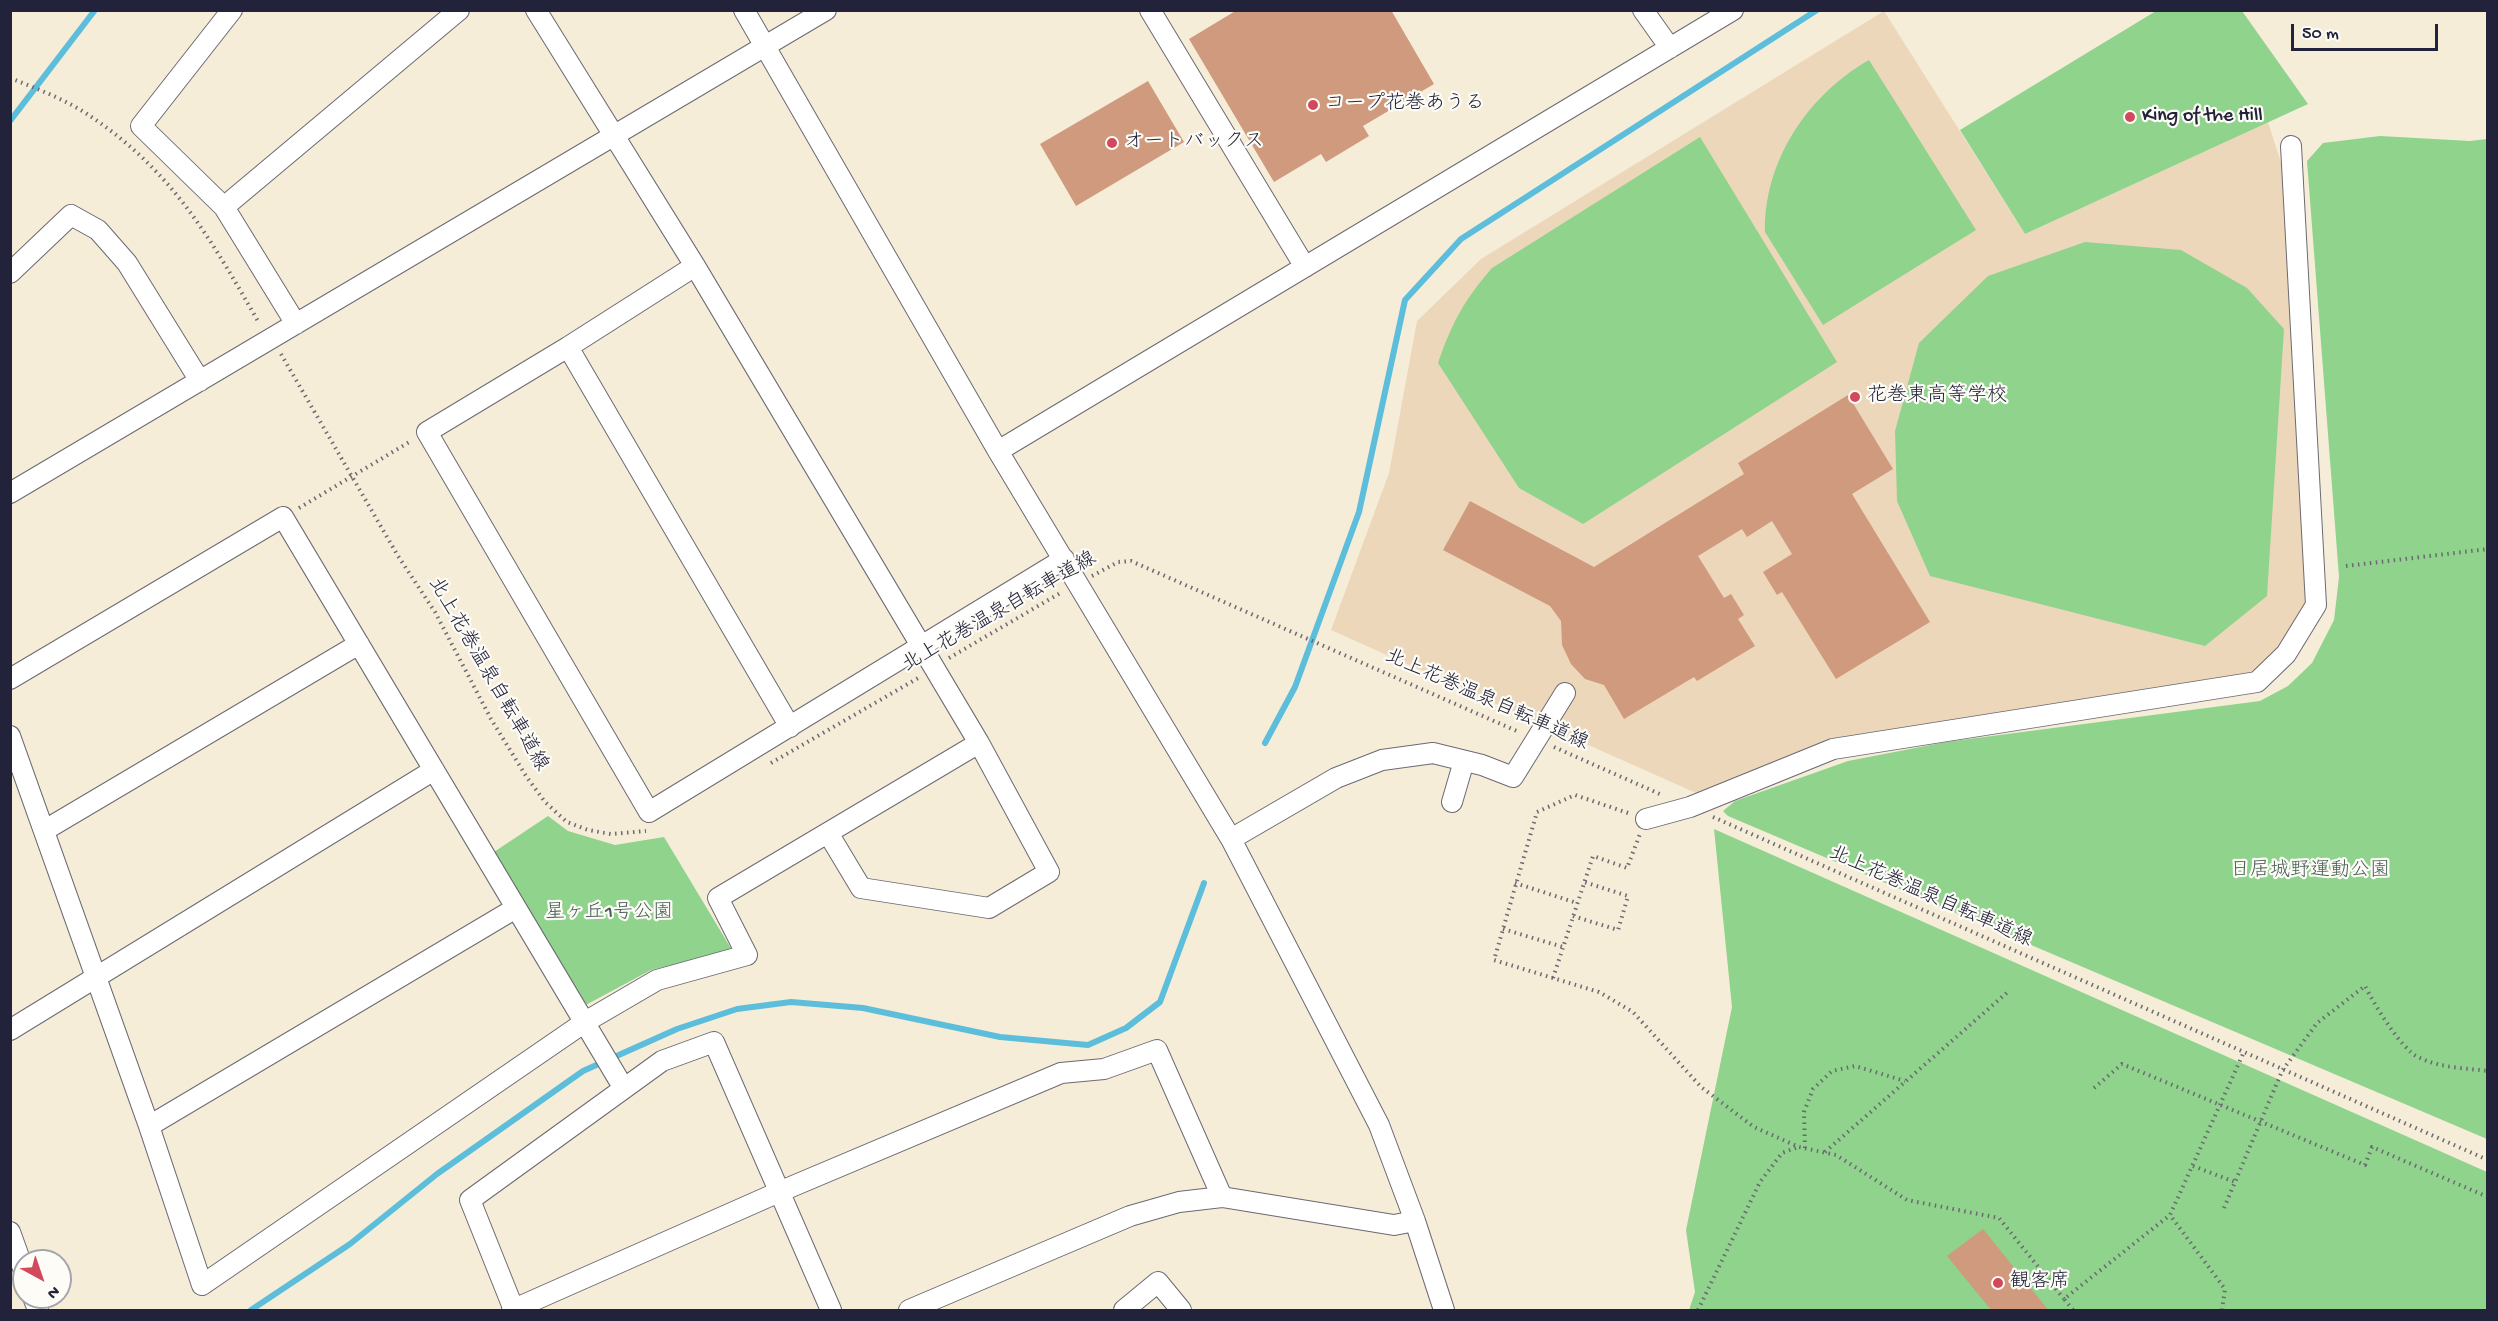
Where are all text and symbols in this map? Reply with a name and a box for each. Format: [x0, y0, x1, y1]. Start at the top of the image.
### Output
scale bar [2294, 12, 2441, 50]
text: 50 m [2302, 24, 2339, 45]
place label: コープ花巻あうる [1325, 93, 1485, 117]
marker: コープ花巻あうる [1306, 98, 1320, 112]
place label: King of the Hill [2142, 105, 2263, 129]
marker: King of the Hill [2123, 110, 2137, 124]
place label: オートバックス [1124, 131, 1264, 155]
marker: オートバックス [1105, 136, 1119, 150]
place label: 花巻東高等学校 [1867, 385, 2007, 409]
marker: 花巻東高等学校 [1848, 390, 1862, 404]
street label: 北上花巻温泉自転車道線 [899, 548, 1101, 678]
street label: 北上花巻温泉自転車道線 [422, 574, 552, 776]
street label: 北上花巻温泉自転車道線 [1381, 645, 1591, 757]
street label: 北上花巻温泉自転車道線 [1825, 842, 2035, 954]
park label: 日居城野運動公園 [2230, 860, 2390, 884]
park label: 星ヶ丘1号公園 [545, 902, 673, 926]
north arrow [12, 1249, 72, 1309]
place label: 観客席 [2010, 1271, 2070, 1295]
marker: 観客席 [1991, 1276, 2005, 1290]
text: N [43, 1281, 63, 1302]

